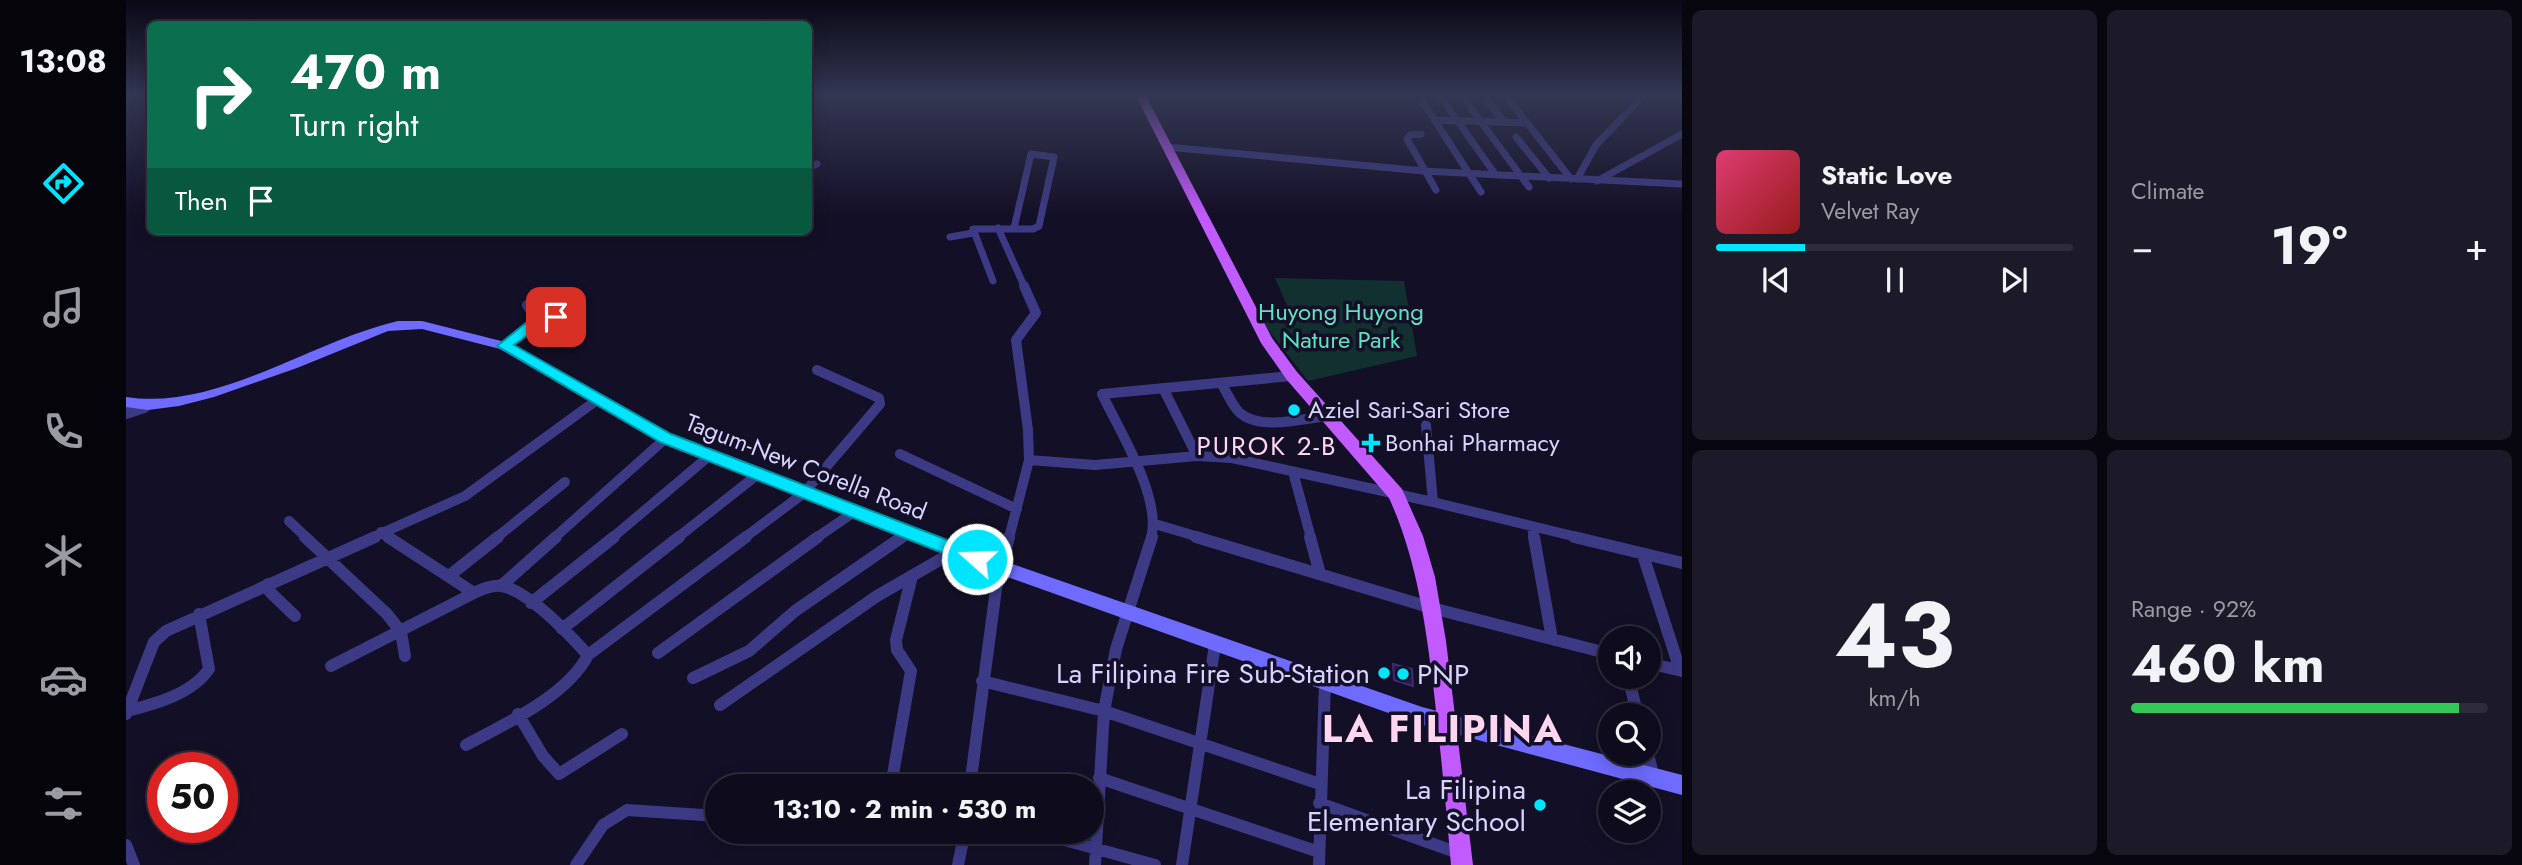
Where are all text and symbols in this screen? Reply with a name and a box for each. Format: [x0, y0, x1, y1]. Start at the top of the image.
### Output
text: 470 m [290, 37, 441, 107]
text: 13:08 [19, 38, 107, 84]
icon: right [175, 49, 266, 140]
text: Turn right [290, 102, 419, 148]
text: Static Love [1821, 156, 1953, 194]
icon: directions [39, 159, 88, 208]
text: Climate [2131, 174, 2204, 208]
text: Then [175, 182, 228, 220]
icon: arrive [242, 182, 280, 220]
text: Velvet Ray [1821, 194, 1919, 228]
text: 19° [2271, 208, 2347, 284]
text: − [2131, 219, 2153, 274]
text: + [2465, 219, 2488, 274]
icon: previous [1757, 261, 1795, 299]
icon: pause [1876, 261, 1914, 299]
icon: next [1995, 261, 2033, 299]
icon: music [39, 283, 88, 332]
pin [526, 287, 586, 347]
park label: Huyong Huyong Nature Park [1258, 294, 1424, 357]
icon: arrive [537, 298, 575, 336]
place label: Aziel Sari-Sari Store [1308, 392, 1510, 427]
marker: Aziel Sari-Sari Store [1286, 402, 1302, 418]
street label: Tagum-New Corella Road [681, 404, 932, 529]
icon: phone [39, 407, 88, 456]
place label: Bonhai Pharmacy [1385, 425, 1560, 460]
district label: PUROK 2-B [1197, 427, 1337, 465]
marker: Bonhai Pharmacy [1363, 435, 1379, 451]
position arrow [940, 522, 1014, 596]
icon: climate [39, 531, 88, 580]
text: 43 [1834, 570, 1955, 701]
text: Range · 92% [2131, 592, 2256, 626]
map controls [1598, 626, 1661, 843]
button: sound [1598, 626, 1661, 689]
text: 460 km [2131, 626, 2325, 702]
place label: La Filipina Fire Sub-Station [1056, 653, 1370, 694]
place label: PNP [1417, 654, 1469, 695]
icon: car [39, 655, 88, 704]
marker: La Filipina Fire Sub-Station [1376, 665, 1392, 681]
marker: PNP [1395, 666, 1411, 682]
text: km/h [1869, 681, 1920, 715]
district label: LA FILIPINA [1322, 701, 1564, 756]
button: search [1598, 703, 1661, 766]
speed limit sign: 50 [147, 752, 238, 843]
place label: La Filipina Elementary School [1307, 769, 1526, 842]
icon: filters [39, 779, 88, 828]
button: layers [1598, 780, 1661, 843]
text: 13:10 · 2 min · 530 m [773, 790, 1036, 828]
marker: La Filipina Elementary School [1532, 797, 1548, 813]

